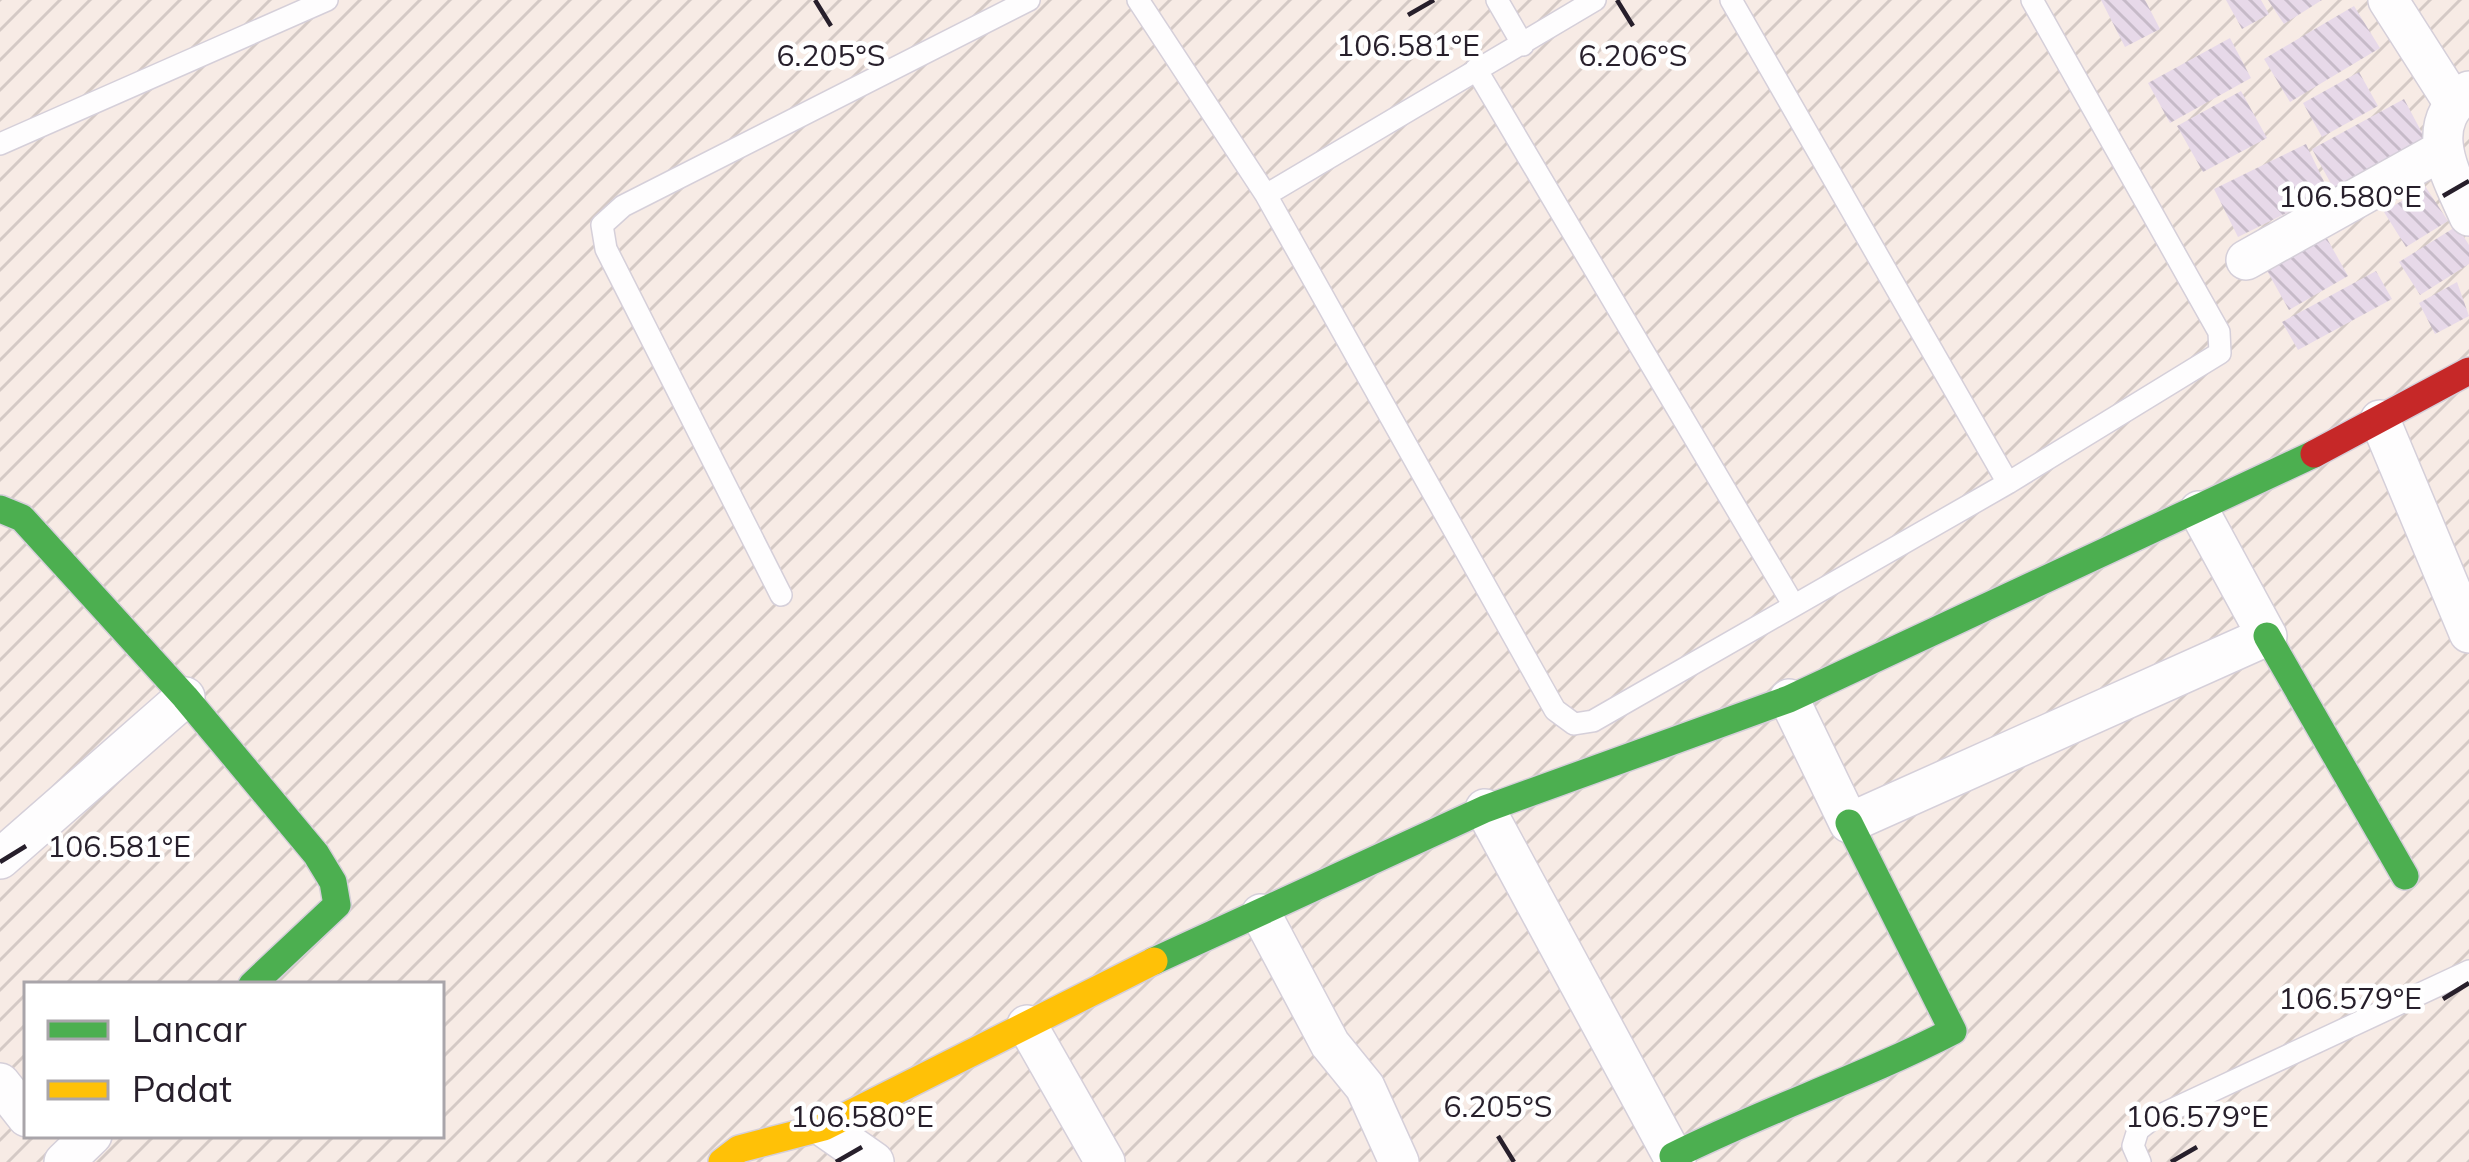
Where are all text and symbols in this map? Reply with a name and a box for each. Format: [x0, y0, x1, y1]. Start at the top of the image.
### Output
text: 106.581°E [1336, 26, 1480, 64]
text: 6.205°S [777, 36, 885, 74]
text: 6.206°S [1579, 36, 1687, 74]
text: 106.580°E [2278, 177, 2422, 215]
text: 106.581°E [47, 827, 191, 865]
text: 106.579°E [2278, 979, 2422, 1017]
legend [24, 982, 444, 1138]
text: Lancar [132, 1006, 247, 1051]
text: Padat [132, 1066, 232, 1111]
text: 6.205°S [1444, 1087, 1552, 1125]
text: 106.580°E [790, 1097, 934, 1135]
text: 106.579°E [2125, 1097, 2269, 1135]

